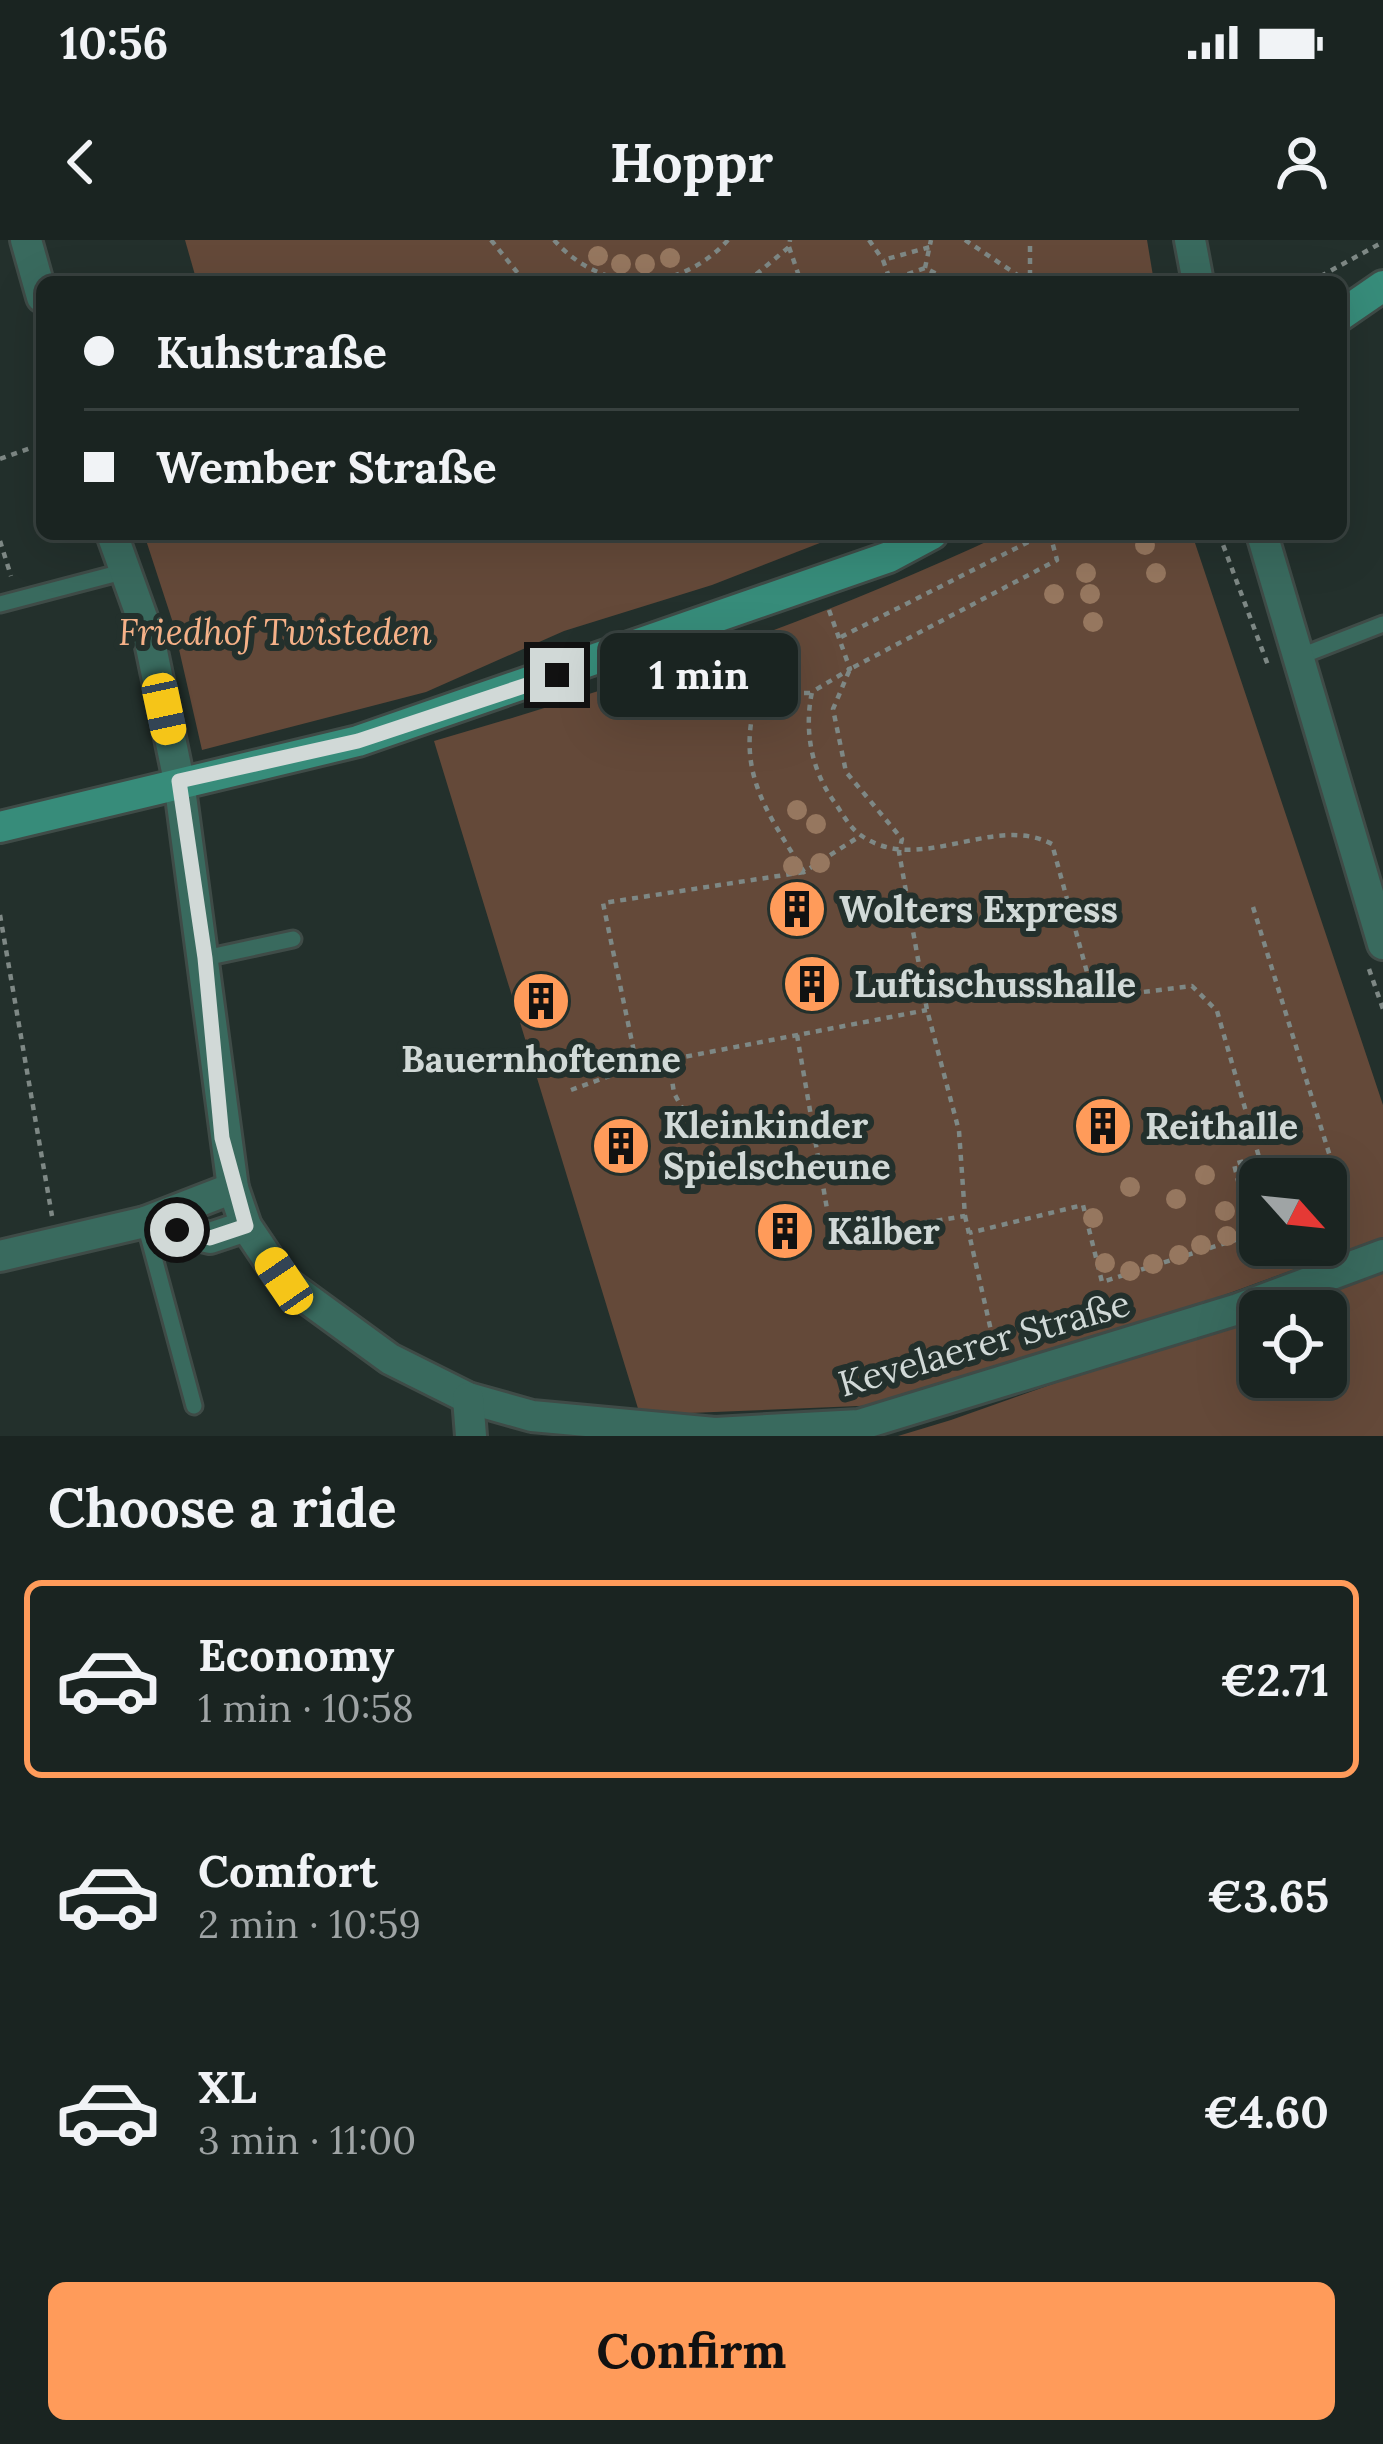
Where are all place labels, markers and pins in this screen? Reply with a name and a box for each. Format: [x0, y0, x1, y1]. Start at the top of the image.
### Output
building icon: Wolters Express [766, 878, 828, 940]
place label: Wolters Express [839, 886, 1118, 932]
building icon: Luftischusshalle [781, 953, 843, 1015]
place label: Luftischusshalle [854, 961, 1136, 1007]
building icon: Bauernhoftenne [510, 970, 572, 1032]
place label: Bauernhoftenne [401, 1036, 681, 1082]
building icon: Reithalle [1072, 1095, 1134, 1157]
place label: Kleinkinder Spielscheune [663, 1102, 891, 1189]
place label: Reithalle [1145, 1103, 1298, 1149]
building icon: Kleinkinder Spielscheune [590, 1115, 652, 1177]
building icon: Kälber [754, 1200, 816, 1262]
place label: Kälber [827, 1208, 941, 1254]

